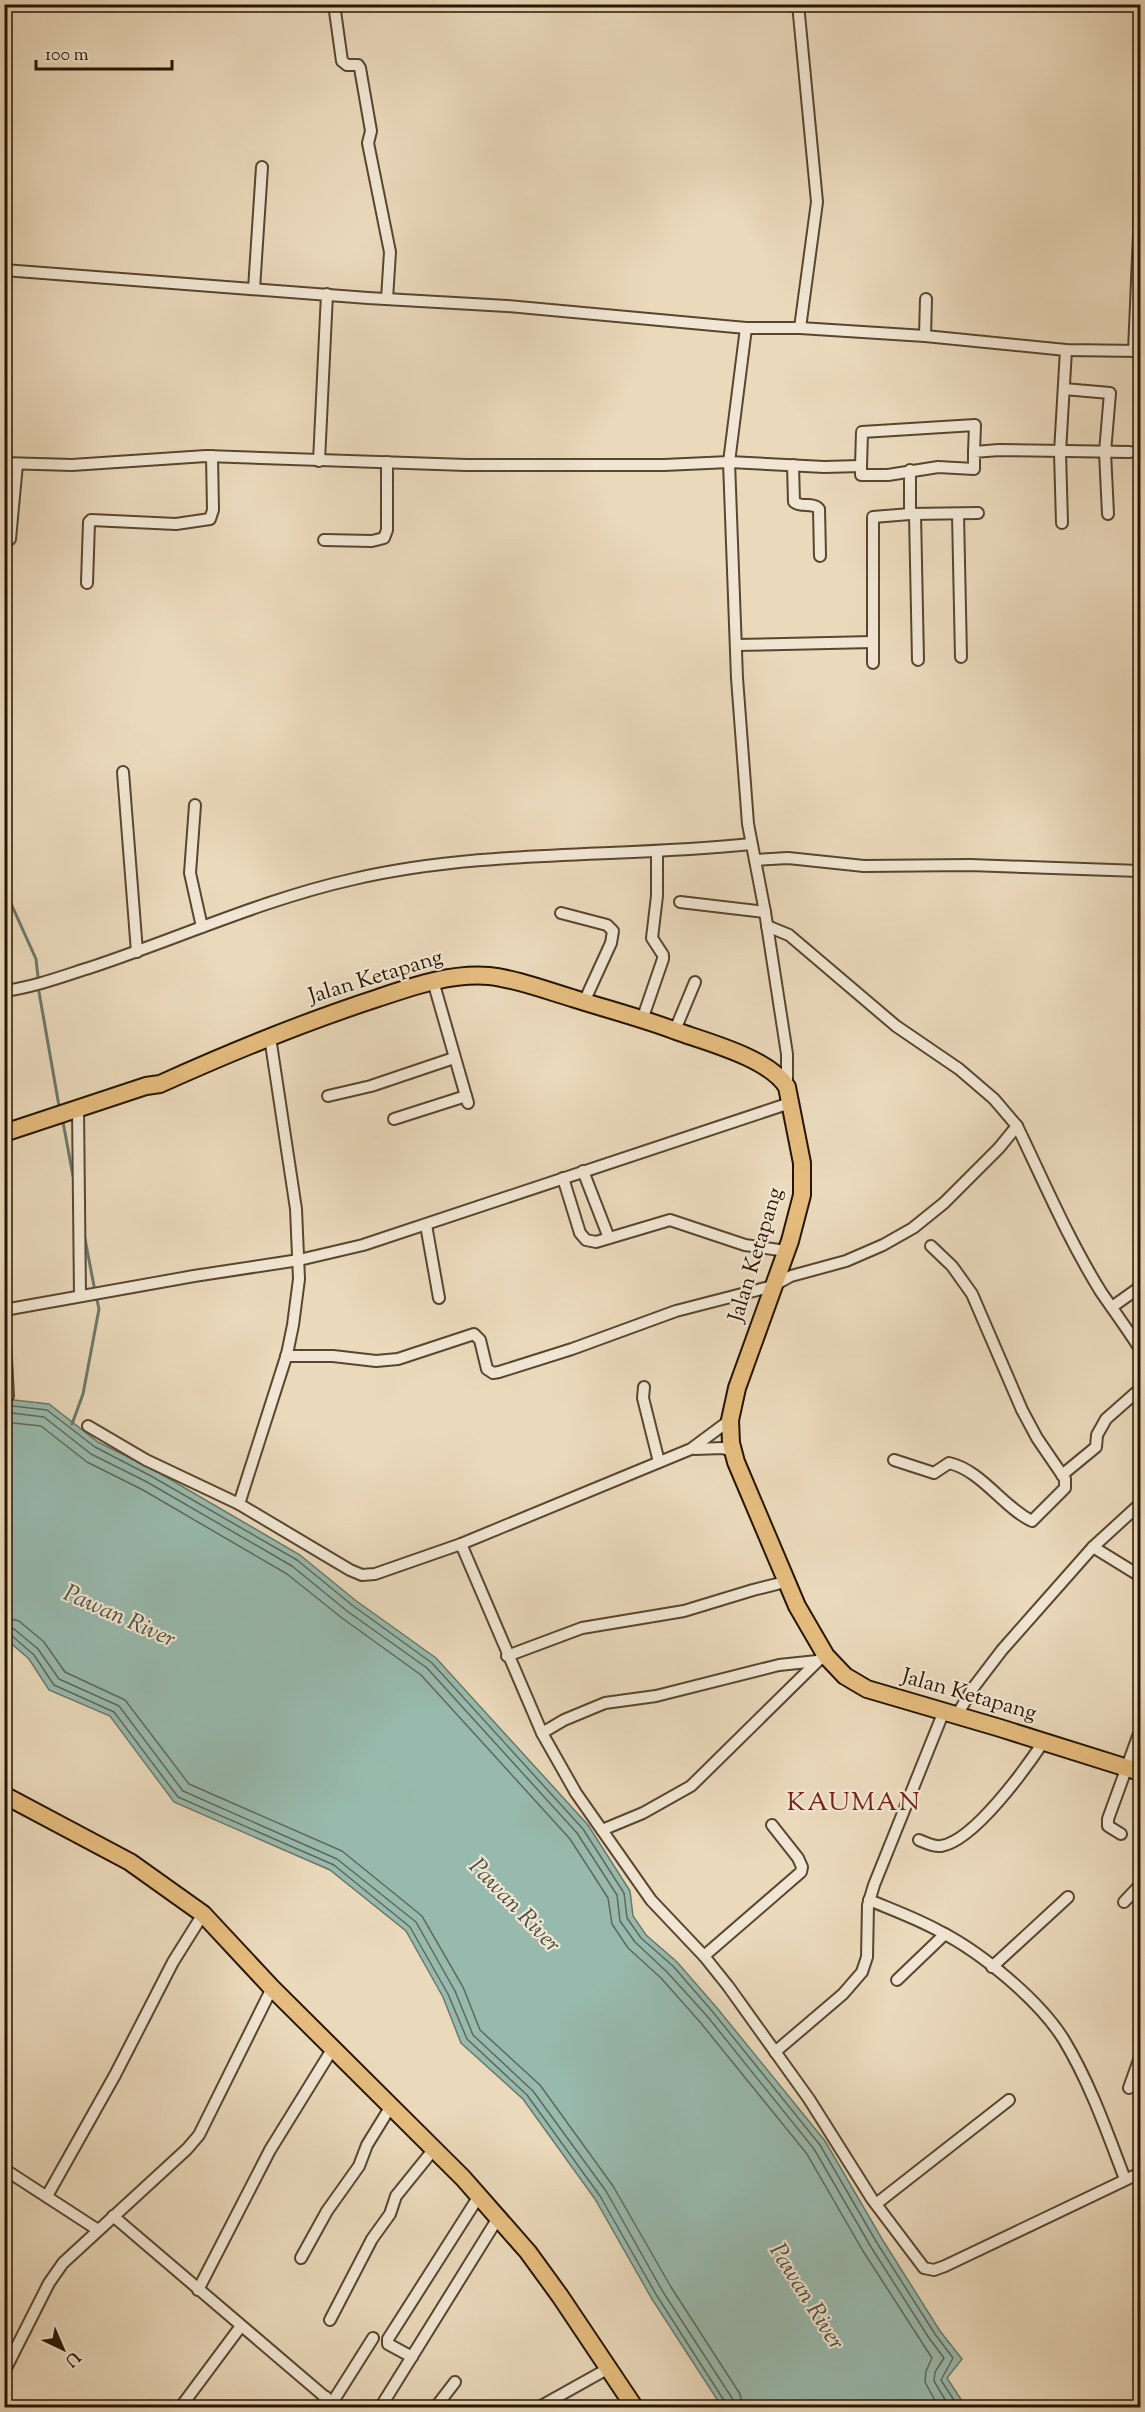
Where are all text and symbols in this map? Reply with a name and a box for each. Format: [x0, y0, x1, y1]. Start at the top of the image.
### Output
scale bar [36, 33, 172, 71]
text: 100 m [45, 43, 89, 69]
street label: Jalan Ketapang [304, 942, 447, 1014]
street label: Jalan Ketapang [721, 1184, 793, 1327]
water label: Pawan River [57, 1577, 181, 1657]
street label: Jalan Ketapang [897, 1661, 1040, 1731]
district label: KAUMAN [787, 1785, 921, 1822]
water label: Pawan River [460, 1851, 568, 1961]
water label: Pawan River [760, 2237, 852, 2357]
north arrow [33, 2319, 93, 2379]
text: U [58, 2345, 84, 2371]

